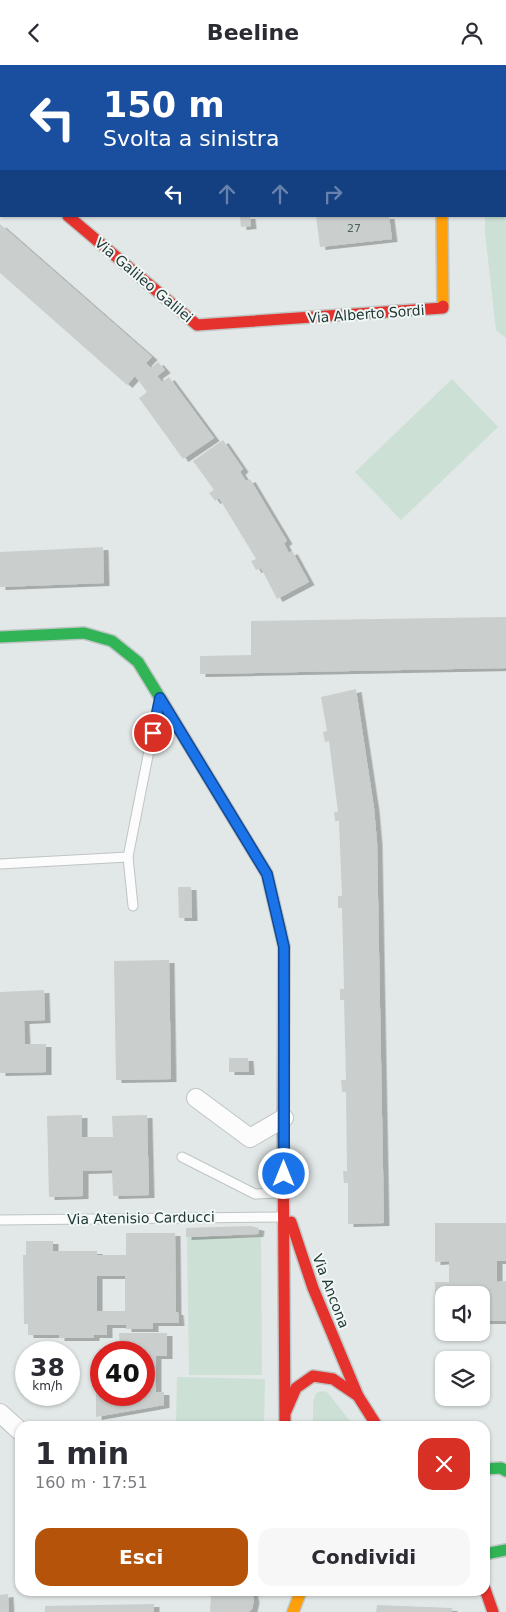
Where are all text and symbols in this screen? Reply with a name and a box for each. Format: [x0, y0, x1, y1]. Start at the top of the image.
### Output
icon: back [20, 19, 48, 47]
icon: person [458, 19, 486, 47]
text: Beeline [207, 20, 299, 45]
icon: left [20, 85, 85, 150]
text: 150 m [103, 85, 225, 125]
text: Svolta a sinistra [103, 126, 279, 151]
icon: left [160, 180, 188, 208]
icon: ahead [213, 180, 241, 208]
icon: ahead [266, 180, 294, 208]
icon: right [319, 180, 347, 208]
house number: 27 [347, 222, 361, 235]
street label: Via Galileo Galilei [92, 234, 196, 326]
street label: Via Alberto Sordi [307, 302, 425, 326]
pin [132, 712, 174, 754]
icon: arrive [139, 719, 167, 747]
position arrow [257, 1147, 309, 1199]
street label: Via Atenisio Carducci [67, 1209, 215, 1227]
street label: Via Ancona [309, 1252, 353, 1330]
map controls [435, 1286, 490, 1406]
button: sound [435, 1286, 490, 1341]
speed limit sign: 40 [90, 1341, 155, 1406]
button: layers [435, 1351, 490, 1406]
text: 38 [30, 1353, 65, 1382]
text: km/h [32, 1379, 63, 1393]
text: 1 min [35, 1436, 129, 1471]
button: close [418, 1438, 470, 1490]
text: 160 m · 17:51 [35, 1473, 148, 1492]
button: Esci [35, 1528, 248, 1586]
button: Condividi [258, 1528, 470, 1586]

